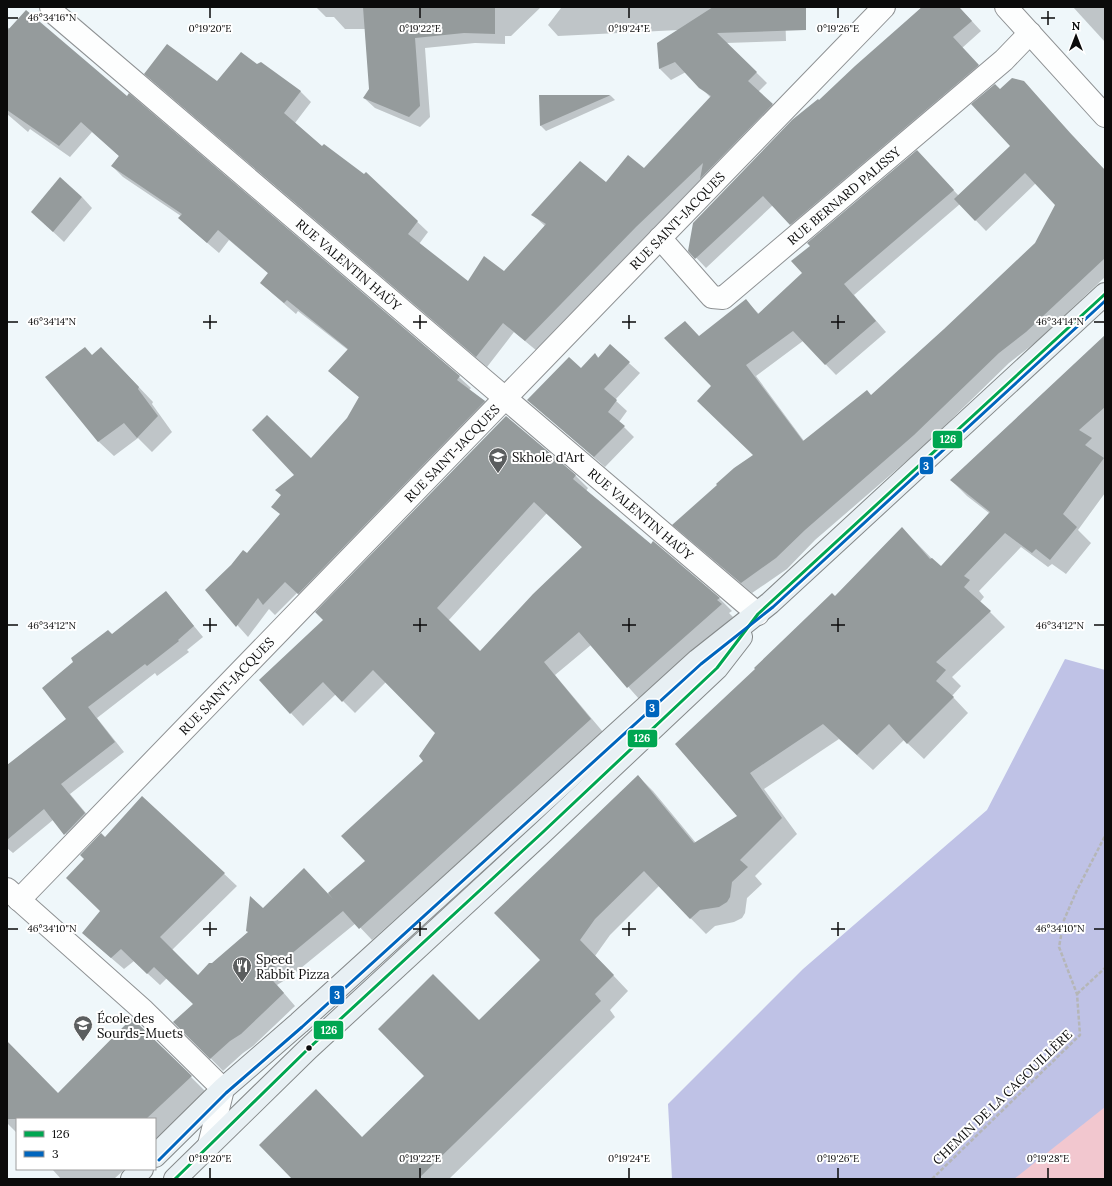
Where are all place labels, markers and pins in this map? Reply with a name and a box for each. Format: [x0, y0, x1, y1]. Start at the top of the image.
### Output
school or university icon: Skhole d'Art [487, 446, 509, 474]
place label: Skhole d'Art [512, 449, 584, 466]
place label: Speed Rabbit Pizza [256, 951, 330, 983]
restaurant icon: Speed Rabbit Pizza [231, 955, 253, 983]
place label: École des Sourds-Muets [97, 1010, 183, 1042]
school or university icon: École des Sourds-Muets [72, 1014, 94, 1042]
unlabelled marker [304, 1043, 314, 1053]

